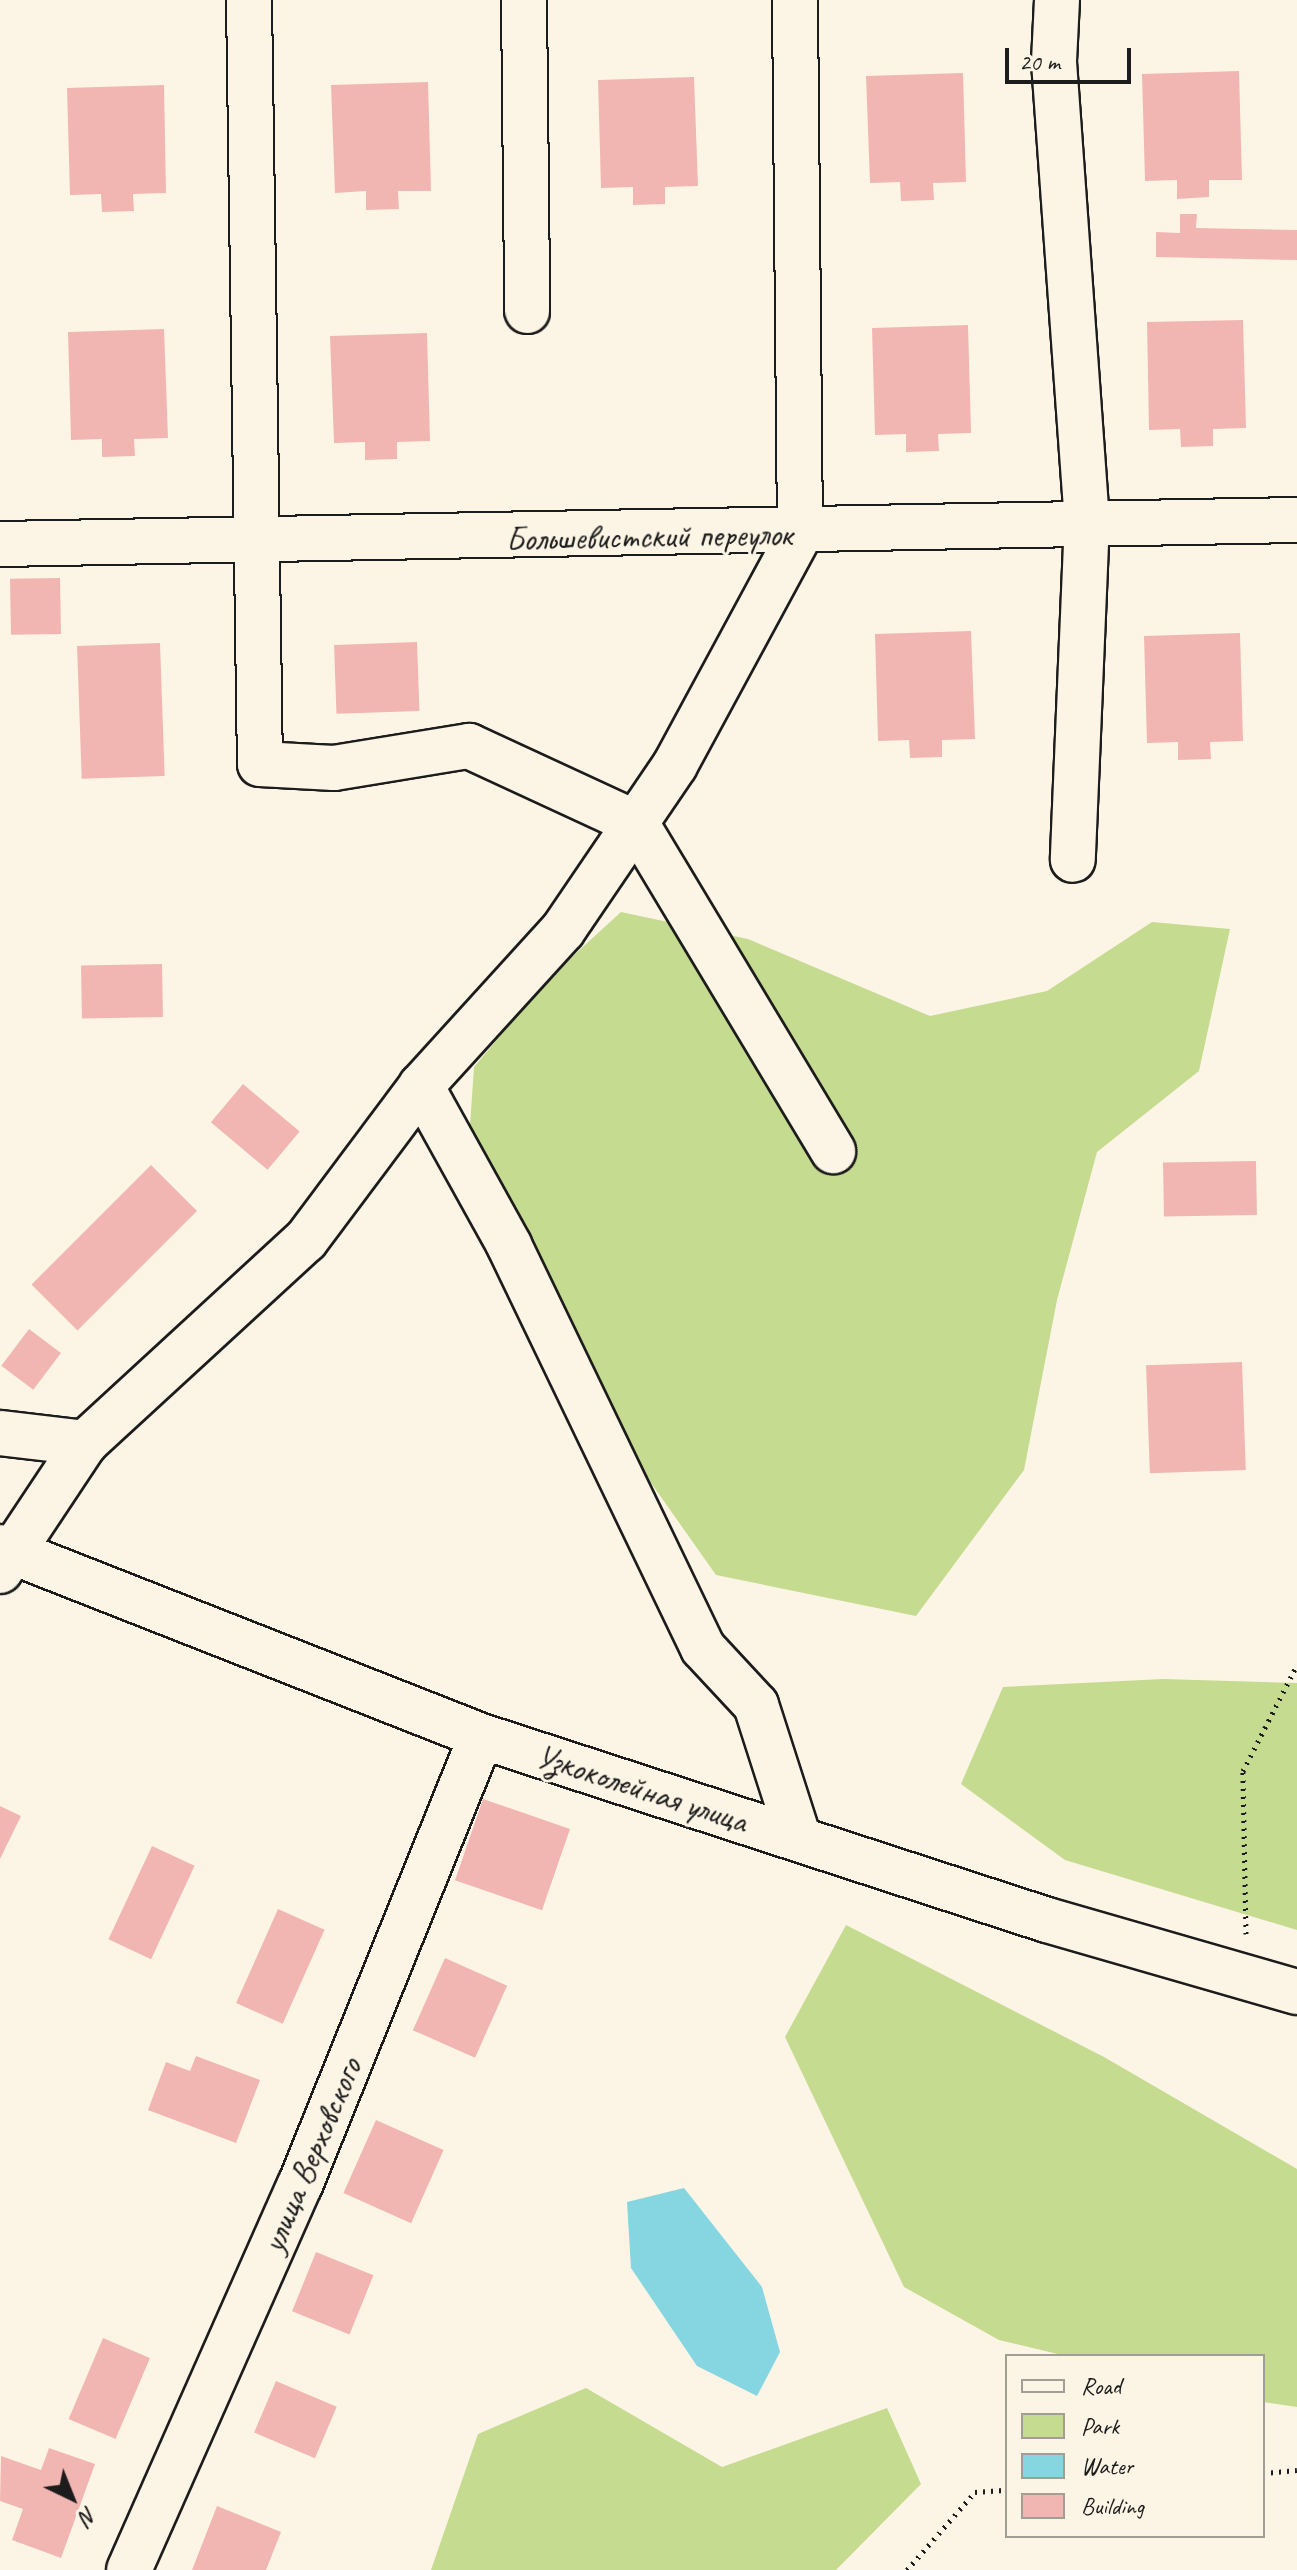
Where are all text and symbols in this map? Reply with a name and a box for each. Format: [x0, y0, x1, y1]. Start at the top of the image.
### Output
scale bar [1009, 32, 1135, 82]
text: 20 m [1019, 47, 1060, 77]
street label: Большевистский переулок [505, 513, 793, 559]
street label: Узкоколейная улица [529, 1734, 755, 1842]
street label: улица Верховского [252, 2052, 370, 2258]
legend [1005, 2354, 1265, 2538]
text: Road [1081, 2371, 1121, 2401]
text: Park [1081, 2411, 1119, 2441]
text: Water [1081, 2451, 1133, 2481]
north arrow [32, 2458, 112, 2538]
text: Building [1081, 2491, 1144, 2521]
text: N [74, 2501, 103, 2530]

